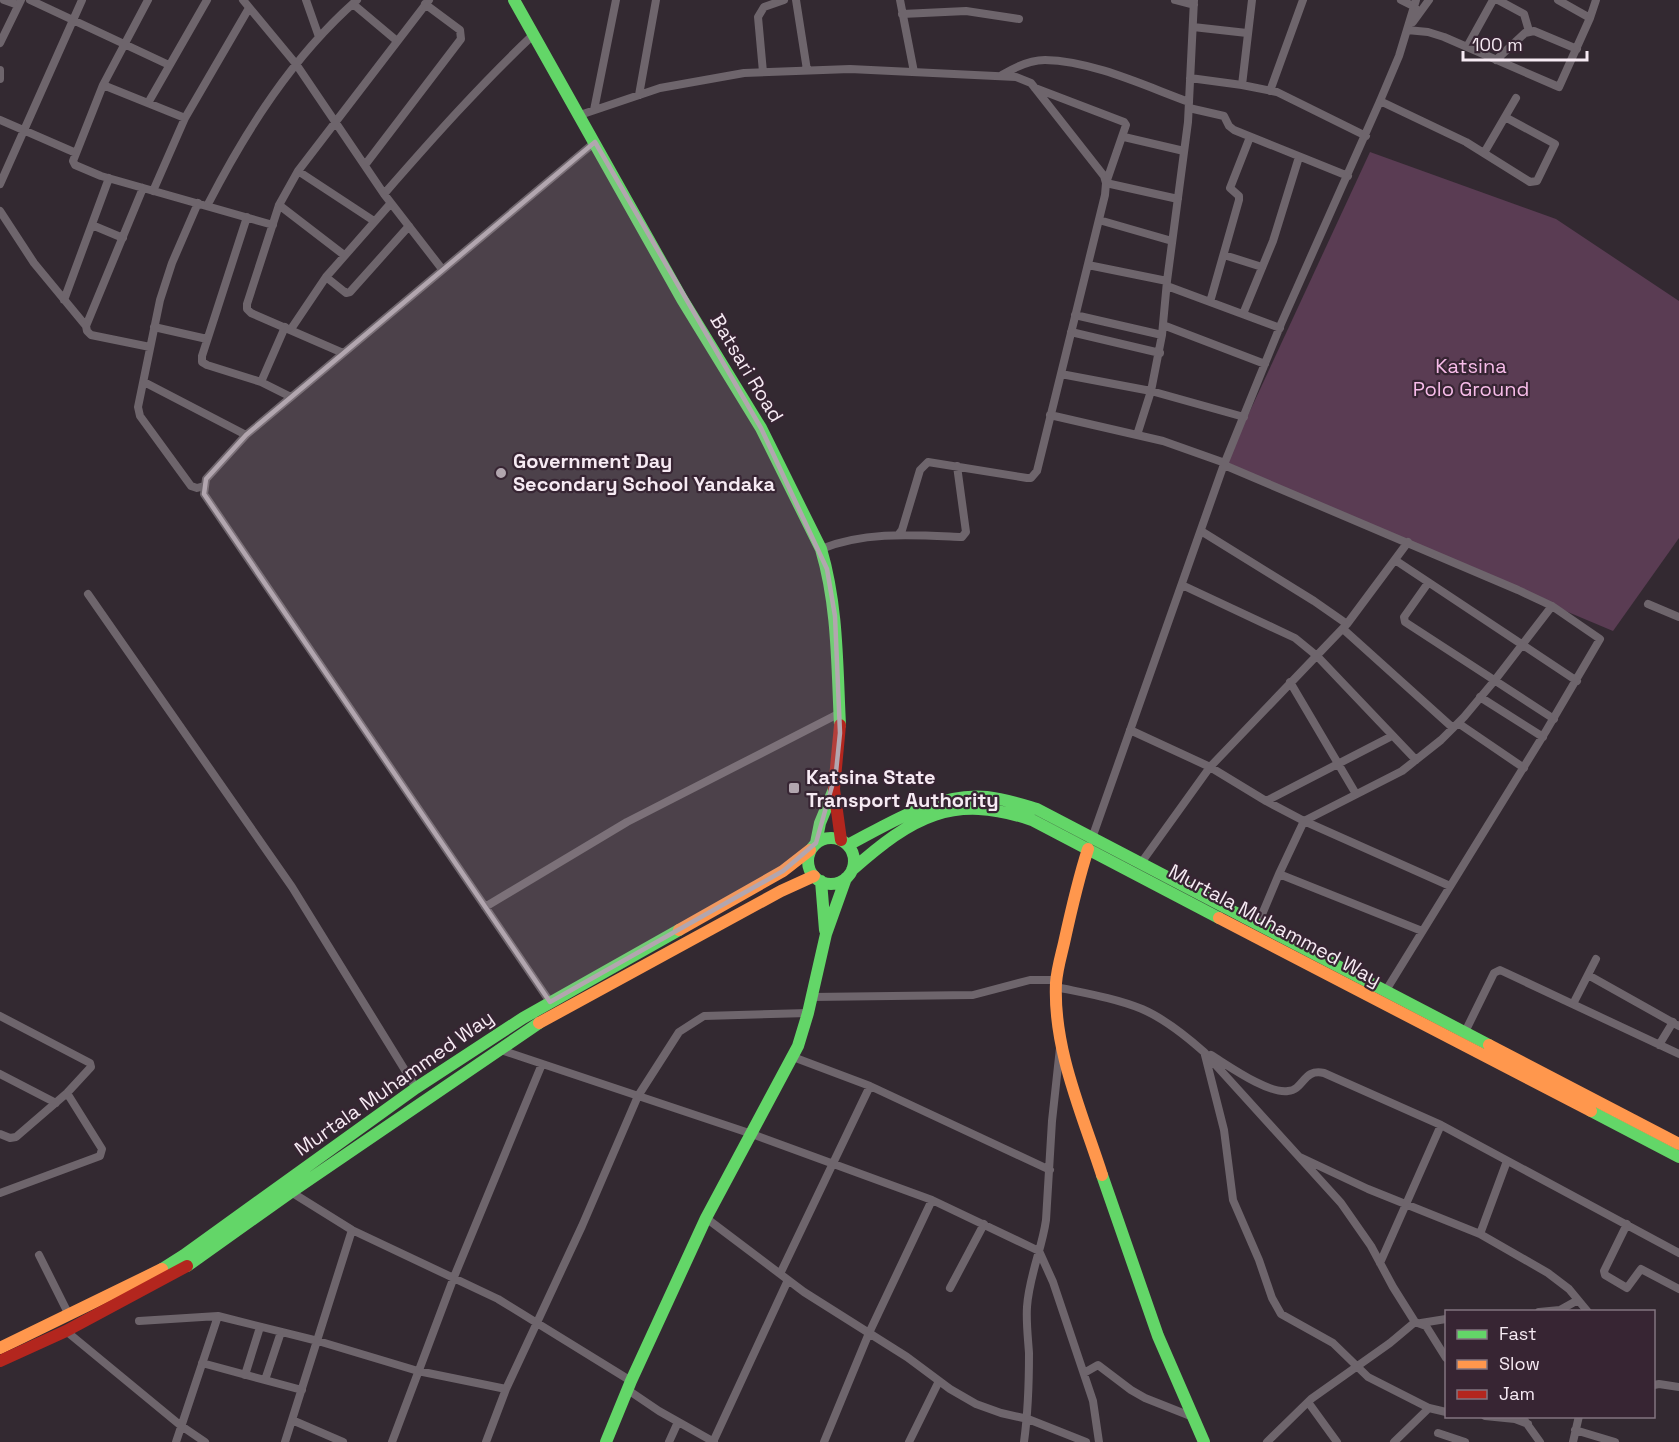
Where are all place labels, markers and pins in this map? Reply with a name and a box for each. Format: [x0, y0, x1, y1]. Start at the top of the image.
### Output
place label: Government Day Secondary School Yandaka [513, 448, 775, 497]
marker: Government Day Secondary School Yandaka [494, 466, 508, 480]
place label: Katsina State Transport Authority [806, 764, 999, 813]
marker: Katsina State Transport Authority [787, 781, 801, 795]

